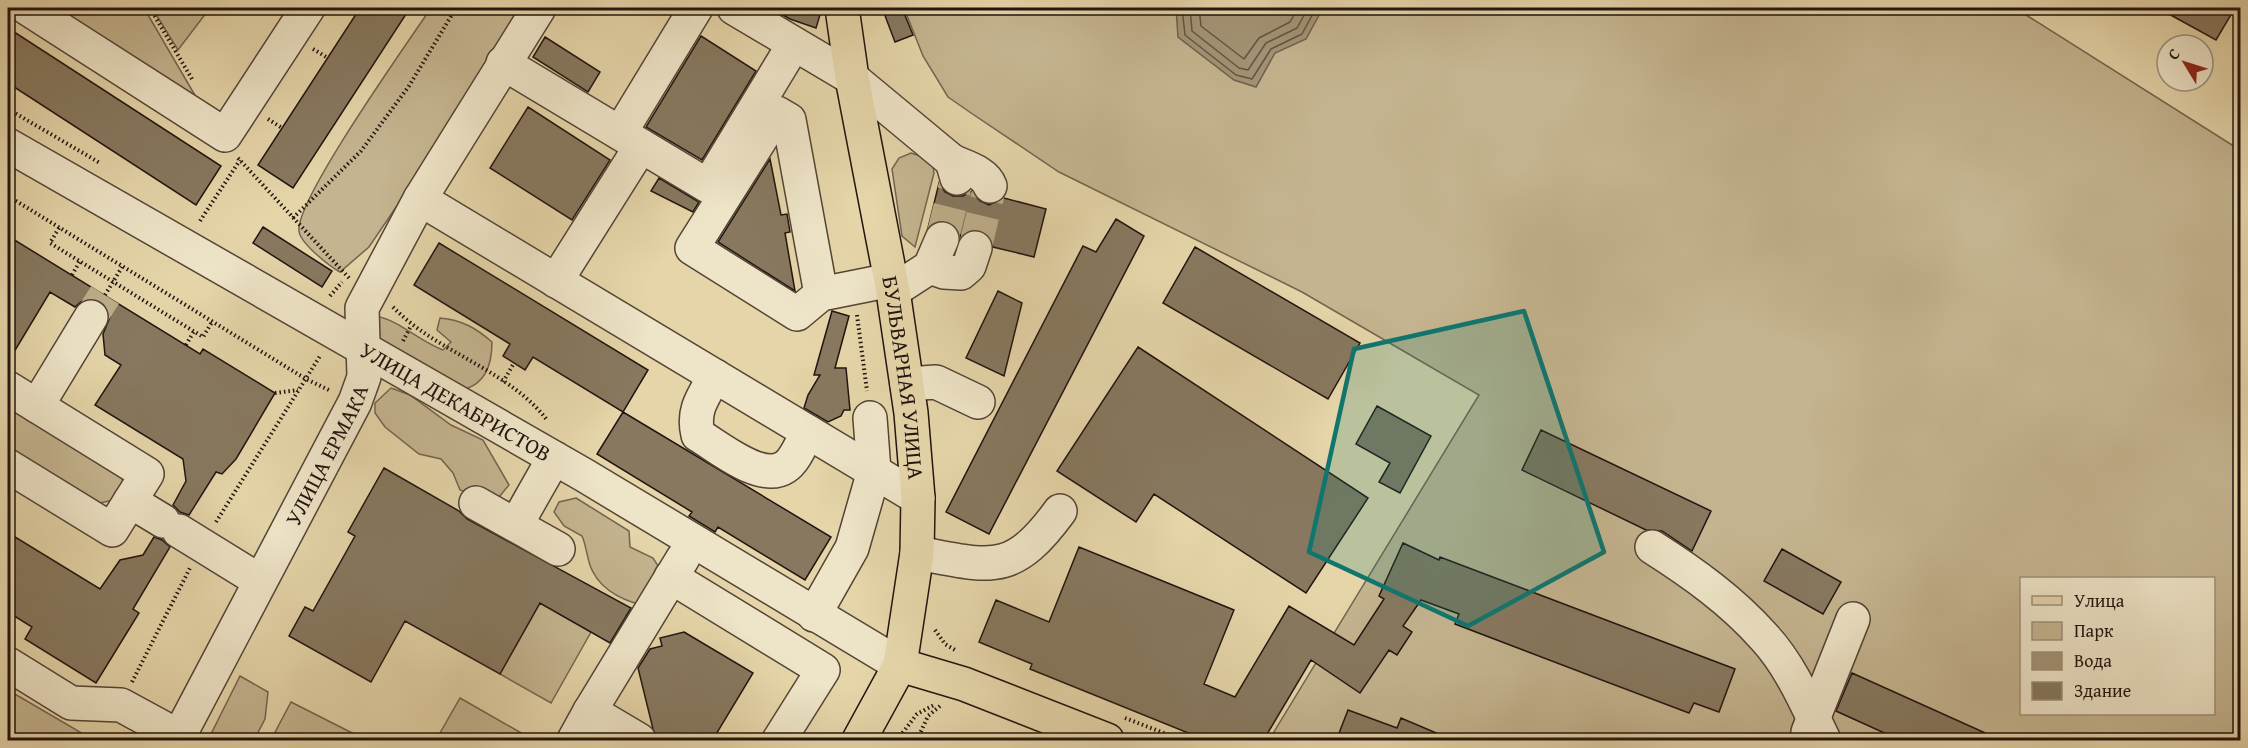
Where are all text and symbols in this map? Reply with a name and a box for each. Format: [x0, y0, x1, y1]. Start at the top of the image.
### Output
north arrow [2155, 33, 2215, 93]
text: С [2161, 43, 2185, 65]
street label: БУЛЬВАРНАЯ УЛИЦА [874, 273, 932, 481]
street label: УЛИЦА ДЕКАБРИСТОВ [354, 334, 557, 469]
street label: УЛИЦА ЕРМАКА [277, 379, 376, 531]
legend [2020, 577, 2215, 715]
text: Улица [2074, 587, 2125, 614]
text: Парк [2074, 617, 2114, 644]
text: Вода [2074, 647, 2112, 674]
text: Здание [2074, 677, 2131, 704]

